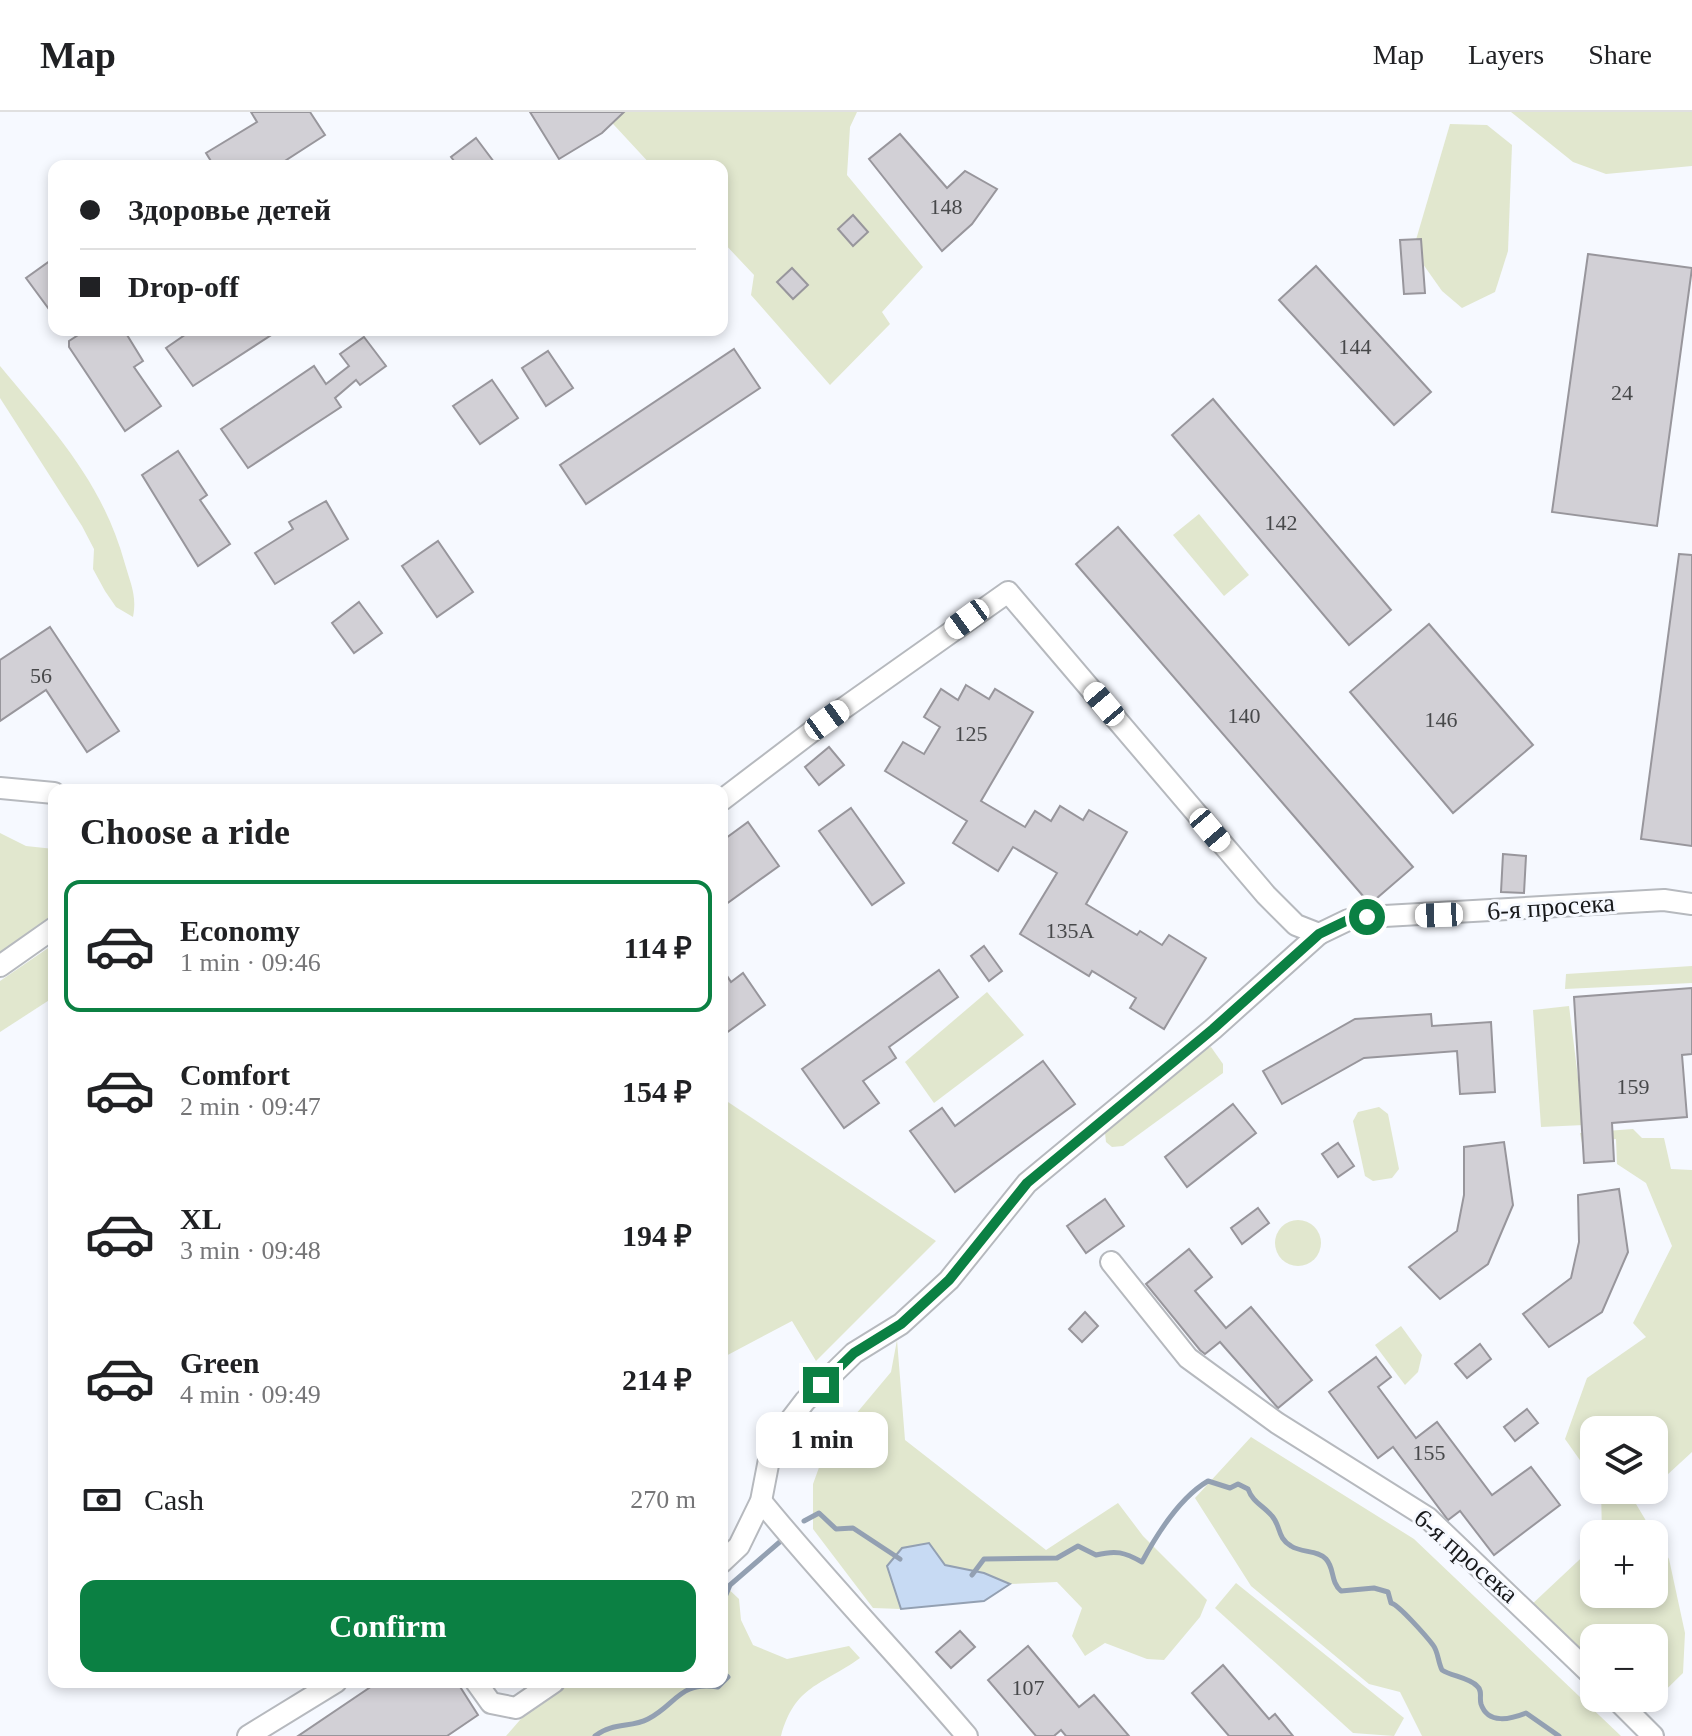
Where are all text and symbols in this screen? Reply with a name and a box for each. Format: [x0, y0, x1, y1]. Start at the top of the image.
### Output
text: Map [40, 34, 116, 76]
text: Map [1373, 39, 1424, 70]
text: Layers [1468, 39, 1544, 70]
text: Share [1588, 39, 1652, 70]
text: Здоровье детей [128, 193, 331, 226]
house number: 148 [930, 194, 963, 219]
text: Drop-off [128, 270, 239, 303]
house number: 144 [1339, 334, 1372, 359]
house number: 24 [1611, 380, 1633, 405]
house number: 142 [1265, 510, 1298, 535]
car [941, 595, 993, 643]
house number: 56 [30, 663, 52, 688]
car [1079, 678, 1129, 730]
car [801, 696, 853, 744]
house number: 140 [1228, 703, 1261, 728]
house number: 146 [1425, 707, 1458, 732]
house number: 125 [955, 721, 988, 746]
car [1185, 804, 1235, 856]
text: Choose a ride [80, 812, 290, 852]
street label: 6-я просека [1486, 888, 1616, 926]
route start [1349, 899, 1385, 935]
car [1415, 902, 1463, 928]
icon: car [84, 910, 156, 982]
text: Economy [180, 914, 300, 947]
house number: 135А [1046, 918, 1095, 943]
text: 114 ₽ [624, 931, 692, 964]
text: 1 min · 09:46 [180, 948, 321, 977]
icon: car [84, 1054, 156, 1126]
text: Comfort [180, 1058, 290, 1091]
house number: 159 [1617, 1074, 1650, 1099]
text: 154 ₽ [622, 1075, 692, 1108]
text: 2 min · 09:47 [180, 1092, 321, 1121]
icon: car [84, 1198, 156, 1270]
text: XL [180, 1202, 222, 1235]
text: 194 ₽ [622, 1219, 692, 1252]
text: 3 min · 09:48 [180, 1236, 321, 1265]
icon: car [84, 1342, 156, 1414]
text: Green [180, 1346, 259, 1379]
text: 214 ₽ [622, 1363, 692, 1396]
route end [803, 1367, 839, 1403]
text: 4 min · 09:49 [180, 1380, 321, 1409]
callout: 1 min [755, 1413, 887, 1469]
map controls [1580, 1416, 1668, 1712]
button: layers [1580, 1416, 1668, 1504]
text: 1 min [791, 1425, 853, 1454]
house number: 155 [1413, 1440, 1446, 1465]
icon: cash [80, 1478, 124, 1522]
text: Cash [144, 1483, 204, 1516]
text: 270 m [630, 1485, 696, 1514]
street label: 6-я просека [1408, 1503, 1524, 1609]
button: + [1580, 1520, 1668, 1608]
button: Confirm [80, 1580, 696, 1672]
button: − [1580, 1624, 1668, 1712]
house number: 107 [1012, 1675, 1045, 1700]

